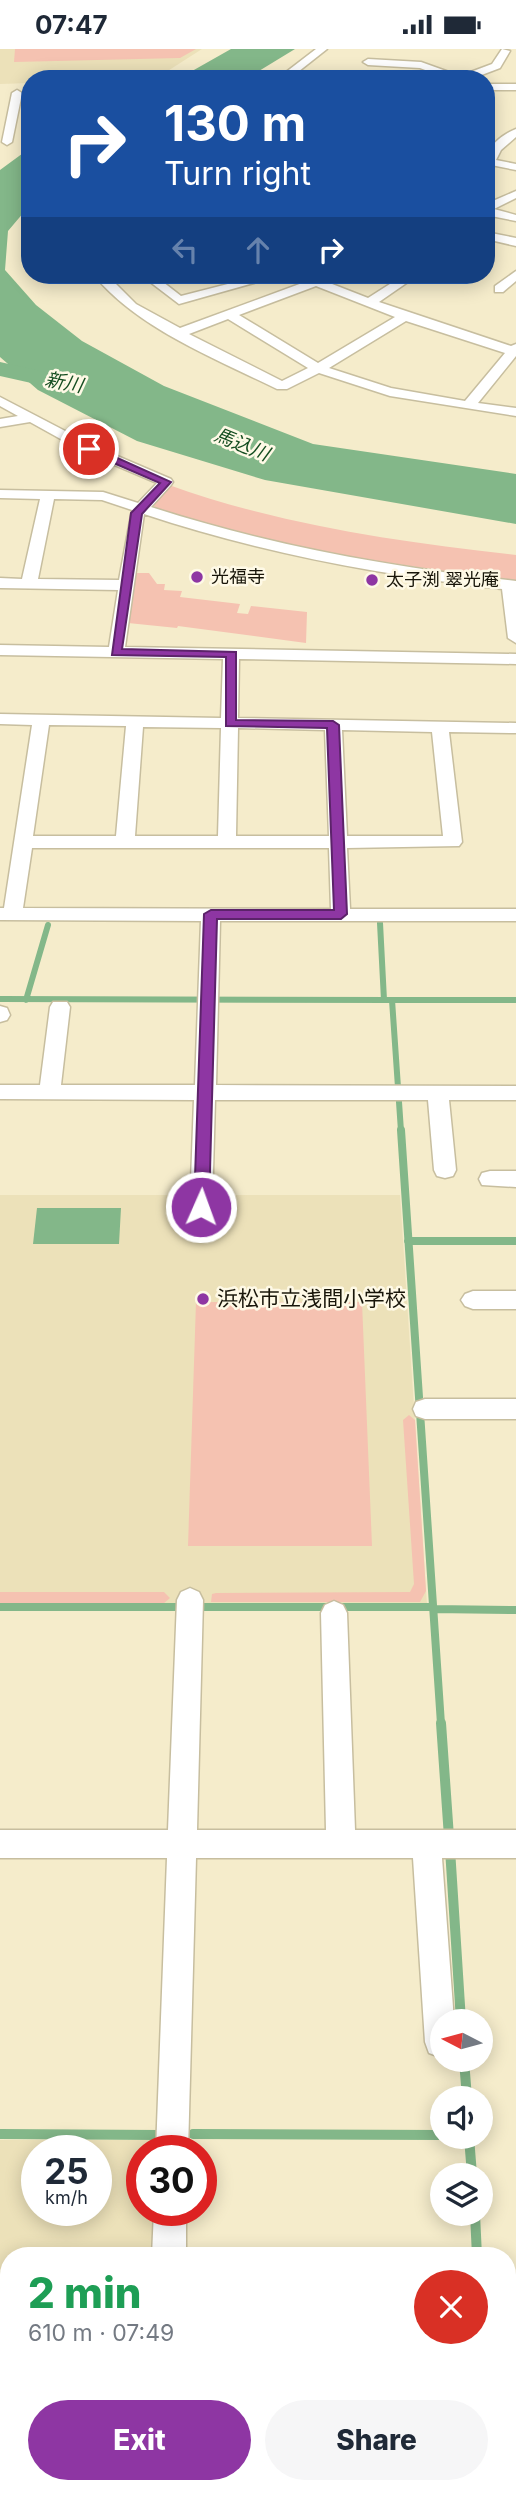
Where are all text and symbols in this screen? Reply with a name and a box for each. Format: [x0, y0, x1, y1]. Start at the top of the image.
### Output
text: 07:47 [35, 9, 108, 40]
text: 130 m [164, 94, 306, 153]
icon: right [49, 98, 140, 189]
text: Turn right [164, 154, 311, 193]
icon: left [166, 231, 204, 269]
icon: ahead [239, 231, 277, 269]
icon: right [312, 231, 350, 269]
water label: 新川 [43, 368, 87, 398]
pin [59, 419, 119, 479]
water label: 馬込川 [211, 423, 274, 467]
icon: arrive [70, 430, 108, 468]
place label: 光福寺 [211, 566, 265, 587]
marker: 光福寺 [189, 569, 205, 585]
place label: 太子渕 翠光庵 [386, 569, 499, 590]
marker: 太子渕 翠光庵 [364, 572, 380, 588]
position arrow [164, 1170, 238, 1244]
place label: 浜松市立浅間小学校 [217, 1286, 406, 1311]
marker: 浜松市立浅間小学校 [195, 1291, 211, 1307]
north arrow [430, 2009, 494, 2072]
map controls [430, 2009, 493, 2226]
button: sound [430, 2086, 493, 2149]
speed limit sign: 30 [126, 2135, 217, 2226]
text: 25 [44, 2150, 89, 2192]
button: layers [430, 2163, 493, 2226]
text: km/h [45, 2187, 88, 2208]
text: 2 min [28, 2267, 142, 2318]
button: close [414, 2270, 488, 2344]
text: 610 m · 07:49 [28, 2319, 174, 2347]
button: Exit [28, 2400, 251, 2480]
button: Share [265, 2400, 488, 2480]

